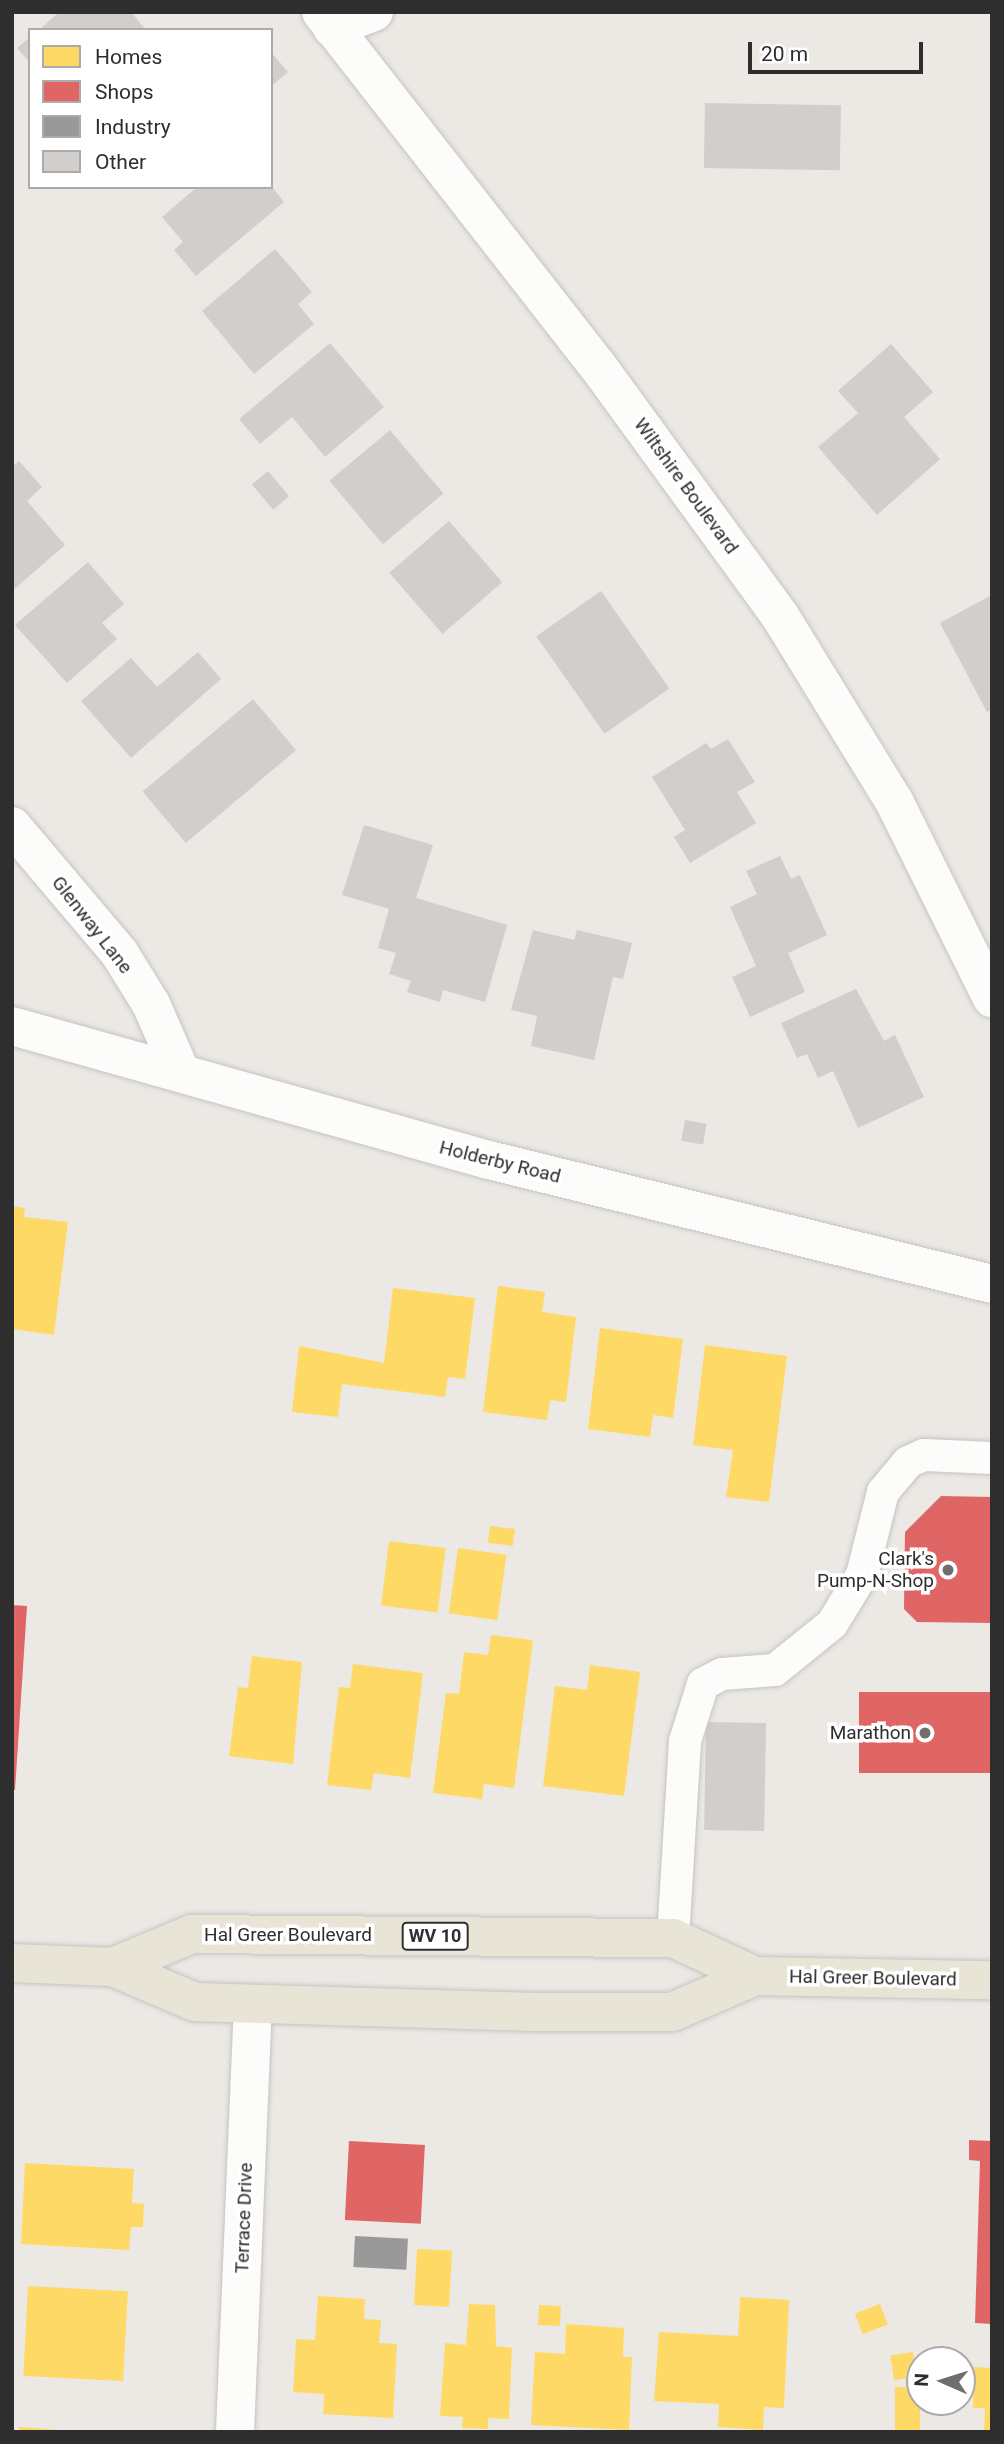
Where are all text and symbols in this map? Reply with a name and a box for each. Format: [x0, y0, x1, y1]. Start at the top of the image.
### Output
legend [28, 28, 273, 189]
scale bar [752, 28, 927, 72]
text: 20 m [761, 42, 808, 66]
text: Homes [95, 45, 162, 69]
text: Shops [95, 80, 154, 104]
text: Industry [95, 115, 171, 139]
text: Other [95, 150, 146, 174]
street label: Wiltshire Boulevard [629, 414, 743, 558]
street label: Glenway Lane [47, 872, 137, 978]
street label: Holderby Road [437, 1136, 563, 1188]
place label: Clark's Pump-N-Shop [817, 1548, 934, 1592]
marker: Clark's Pump-N-Shop [940, 1562, 956, 1578]
place label: Marathon [830, 1722, 911, 1744]
marker: Marathon [917, 1725, 933, 1741]
road number: WV 10 [400, 1922, 470, 1950]
street label: Hal Greer Boulevard [204, 1924, 372, 1946]
street label: Hal Greer Boulevard [789, 1965, 957, 1991]
street label: Terrace Drive [231, 2162, 257, 2274]
north arrow [906, 2346, 976, 2416]
text: N [910, 2373, 933, 2387]

